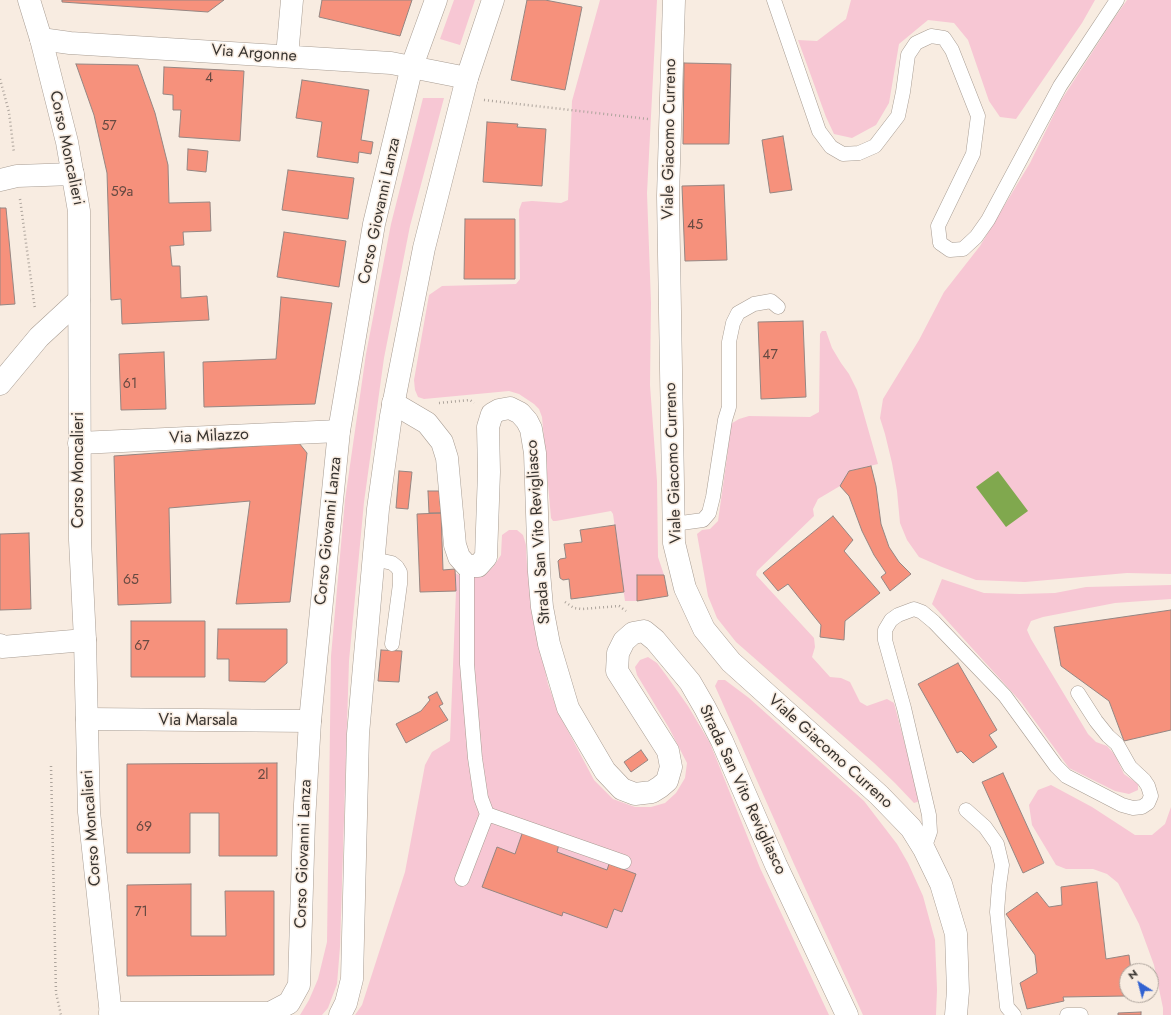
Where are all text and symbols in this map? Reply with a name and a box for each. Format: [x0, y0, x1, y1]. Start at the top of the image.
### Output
street label: Via Argonne [210, 41, 298, 67]
street label: Viale Giacomo Curreno [659, 58, 681, 220]
house number: 4 [205, 71, 213, 87]
street label: Corso Moncalieri [45, 89, 87, 207]
house number: 57 [101, 119, 117, 135]
street label: Corso Giovanni Lanza [355, 136, 405, 286]
house number: 59a [111, 185, 133, 201]
house number: 45 [687, 218, 703, 234]
house number: 47 [762, 348, 778, 364]
house number: 61 [123, 377, 137, 393]
street label: Viale Giacomo Curreno [662, 382, 686, 544]
street label: Corso Moncalieri [69, 412, 89, 528]
street label: Via Milazzo [169, 425, 249, 449]
street label: Strada San Vito Revigliasco [523, 439, 555, 625]
street label: Corso Giovanni Lanza [312, 456, 346, 606]
house number: 65 [123, 573, 139, 589]
house number: 67 [134, 639, 150, 655]
street label: Viale Giacomo Curreno [764, 691, 896, 813]
street label: Strada San Vito Revigliasco [694, 702, 790, 878]
street label: Via Marsala [159, 711, 237, 731]
house number: 2l [257, 768, 269, 784]
street label: Corso Moncalieri [78, 769, 106, 887]
street label: Corso Giovanni Lanza [292, 779, 316, 929]
house number: 69 [136, 820, 152, 836]
house number: 71 [134, 905, 148, 921]
north arrow [1119, 963, 1159, 1003]
text: N [1124, 965, 1141, 983]

